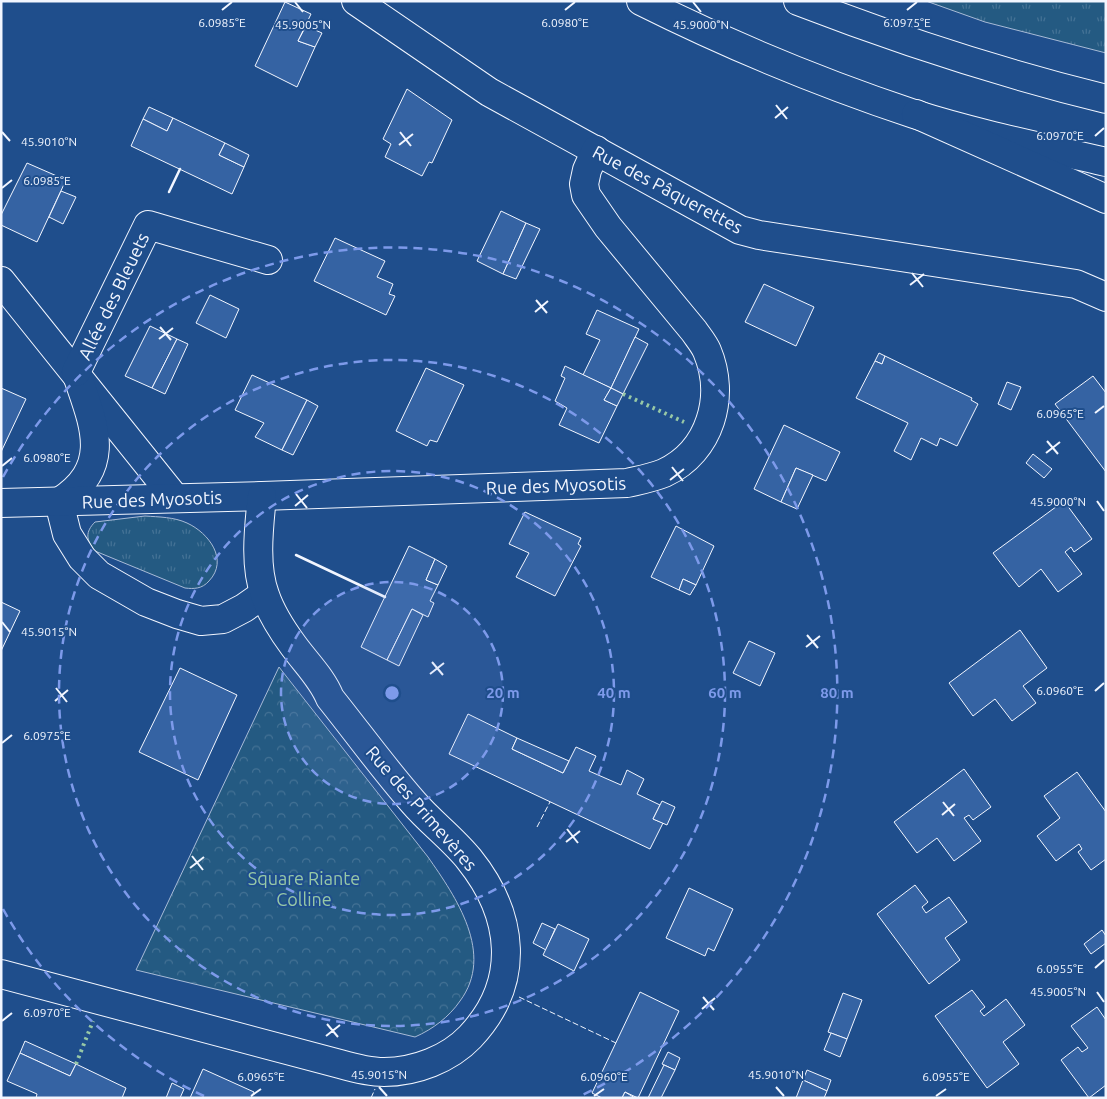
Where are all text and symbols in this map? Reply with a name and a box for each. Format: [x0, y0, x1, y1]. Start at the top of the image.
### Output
text: 6.0985°E [198, 16, 246, 29]
text: 6.0980°E [541, 16, 589, 29]
text: 6.0975°E [883, 16, 931, 29]
text: 45.9005°N [275, 18, 331, 31]
text: 45.9000°N [673, 18, 729, 31]
text: 6.0970°E [1036, 129, 1084, 142]
text: 45.9010°N [21, 135, 77, 148]
street label: Rue des Pâquerettes [590, 141, 747, 237]
text: 6.0985°E [23, 174, 71, 187]
street label: Allée des Bleuets [74, 229, 152, 363]
text: 6.0965°E [1036, 407, 1084, 420]
text: 6.0980°E [23, 451, 71, 464]
street label: Rue des Myosotis [486, 473, 627, 497]
street label: Rue des Myosotis [82, 487, 223, 511]
text: 45.9000°N [1030, 495, 1086, 508]
text: 45.9015°N [21, 625, 77, 638]
centre of rings [383, 684, 401, 702]
text: 20 m [486, 684, 520, 701]
text: 40 m [597, 684, 631, 701]
text: 60 m [708, 684, 742, 701]
text: 80 m [820, 684, 854, 701]
text: 6.0960°E [1036, 684, 1084, 697]
text: 6.0975°E [23, 729, 71, 742]
street label: Rue des Primevères [362, 742, 482, 875]
park label: Square Riante Colline [248, 868, 360, 909]
text: 6.0955°E [1036, 962, 1084, 975]
text: 45.9005°N [1030, 985, 1086, 998]
text: 6.0970°E [23, 1006, 71, 1019]
text: 45.9015°N [351, 1068, 407, 1081]
text: 45.9010°N [748, 1068, 804, 1081]
text: 6.0965°E [237, 1070, 285, 1083]
text: 6.0960°E [580, 1070, 628, 1083]
text: 6.0955°E [922, 1070, 970, 1083]

